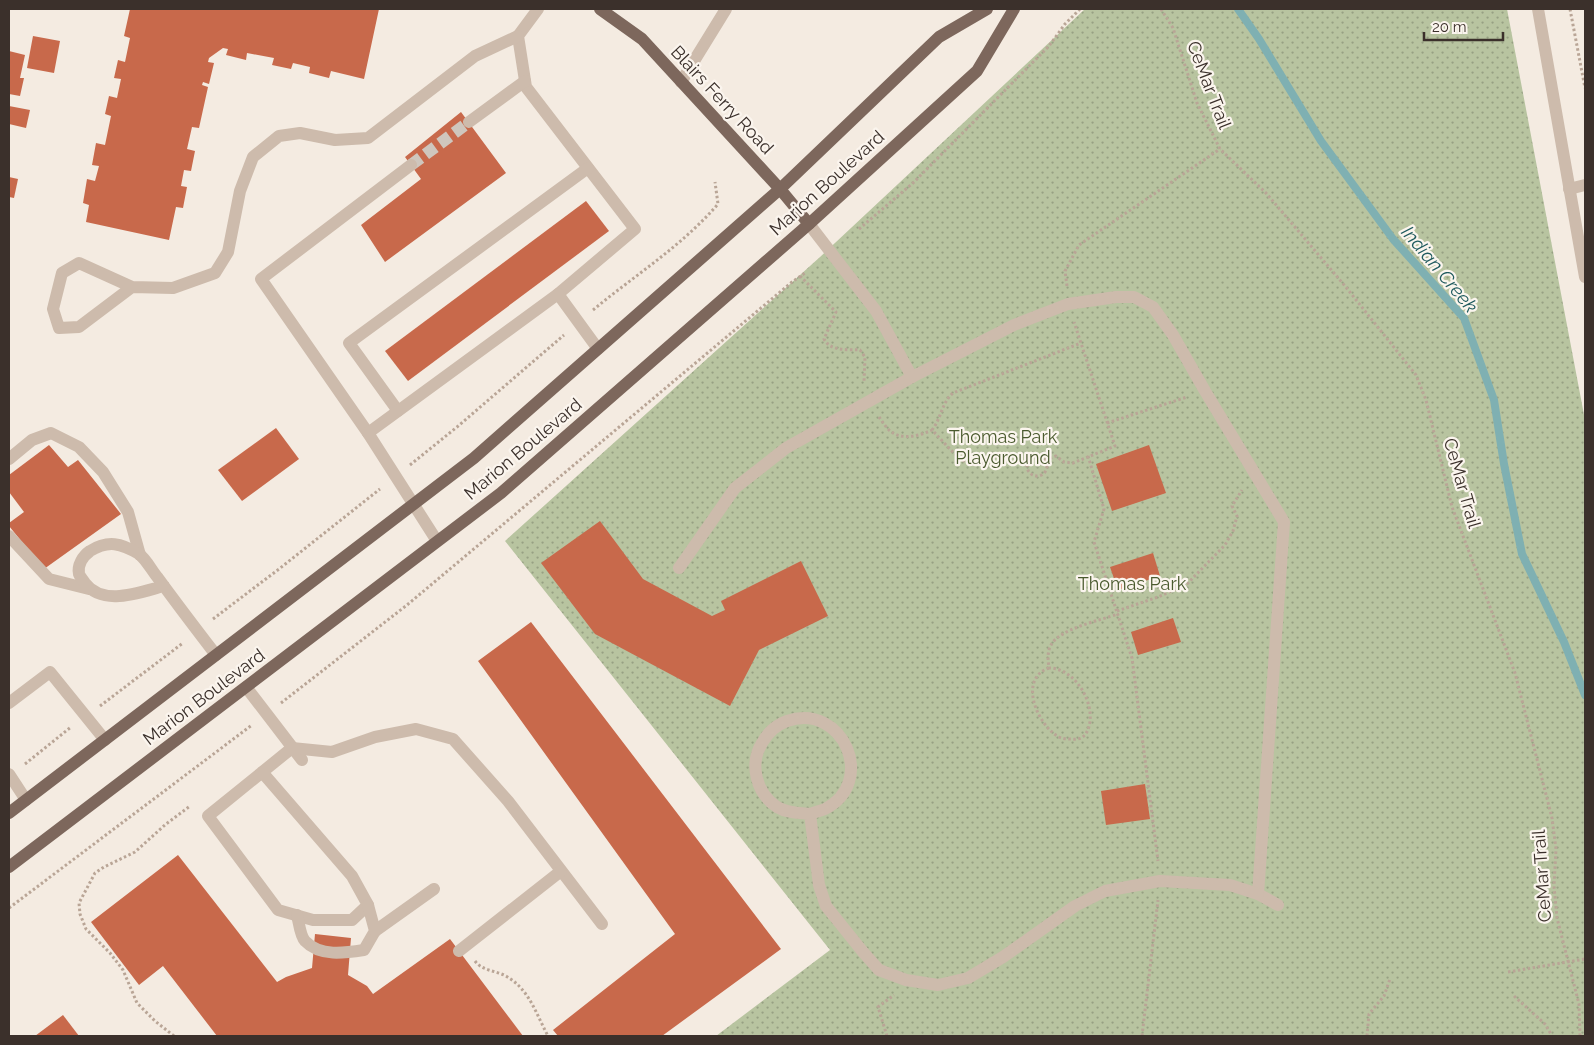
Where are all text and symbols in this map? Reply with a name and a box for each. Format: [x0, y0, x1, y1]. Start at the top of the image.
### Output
scale bar [1424, 10, 1503, 42]
text: 20 m [1432, 18, 1467, 36]
street label: CeMar Trail [1183, 38, 1236, 132]
street label: Blairs Ferry Road [667, 41, 778, 158]
street label: Marion Boulevard [765, 126, 888, 239]
water label: Indian Creek [1397, 221, 1483, 317]
street label: Marion Boulevard [460, 393, 586, 504]
park label: Thomas Park Playground [949, 426, 1058, 468]
street label: CeMar Trail [1440, 435, 1485, 530]
park label: Thomas Park [1078, 573, 1187, 594]
street label: Marion Boulevard [139, 644, 269, 749]
street label: CeMar Trail [1528, 829, 1555, 923]

